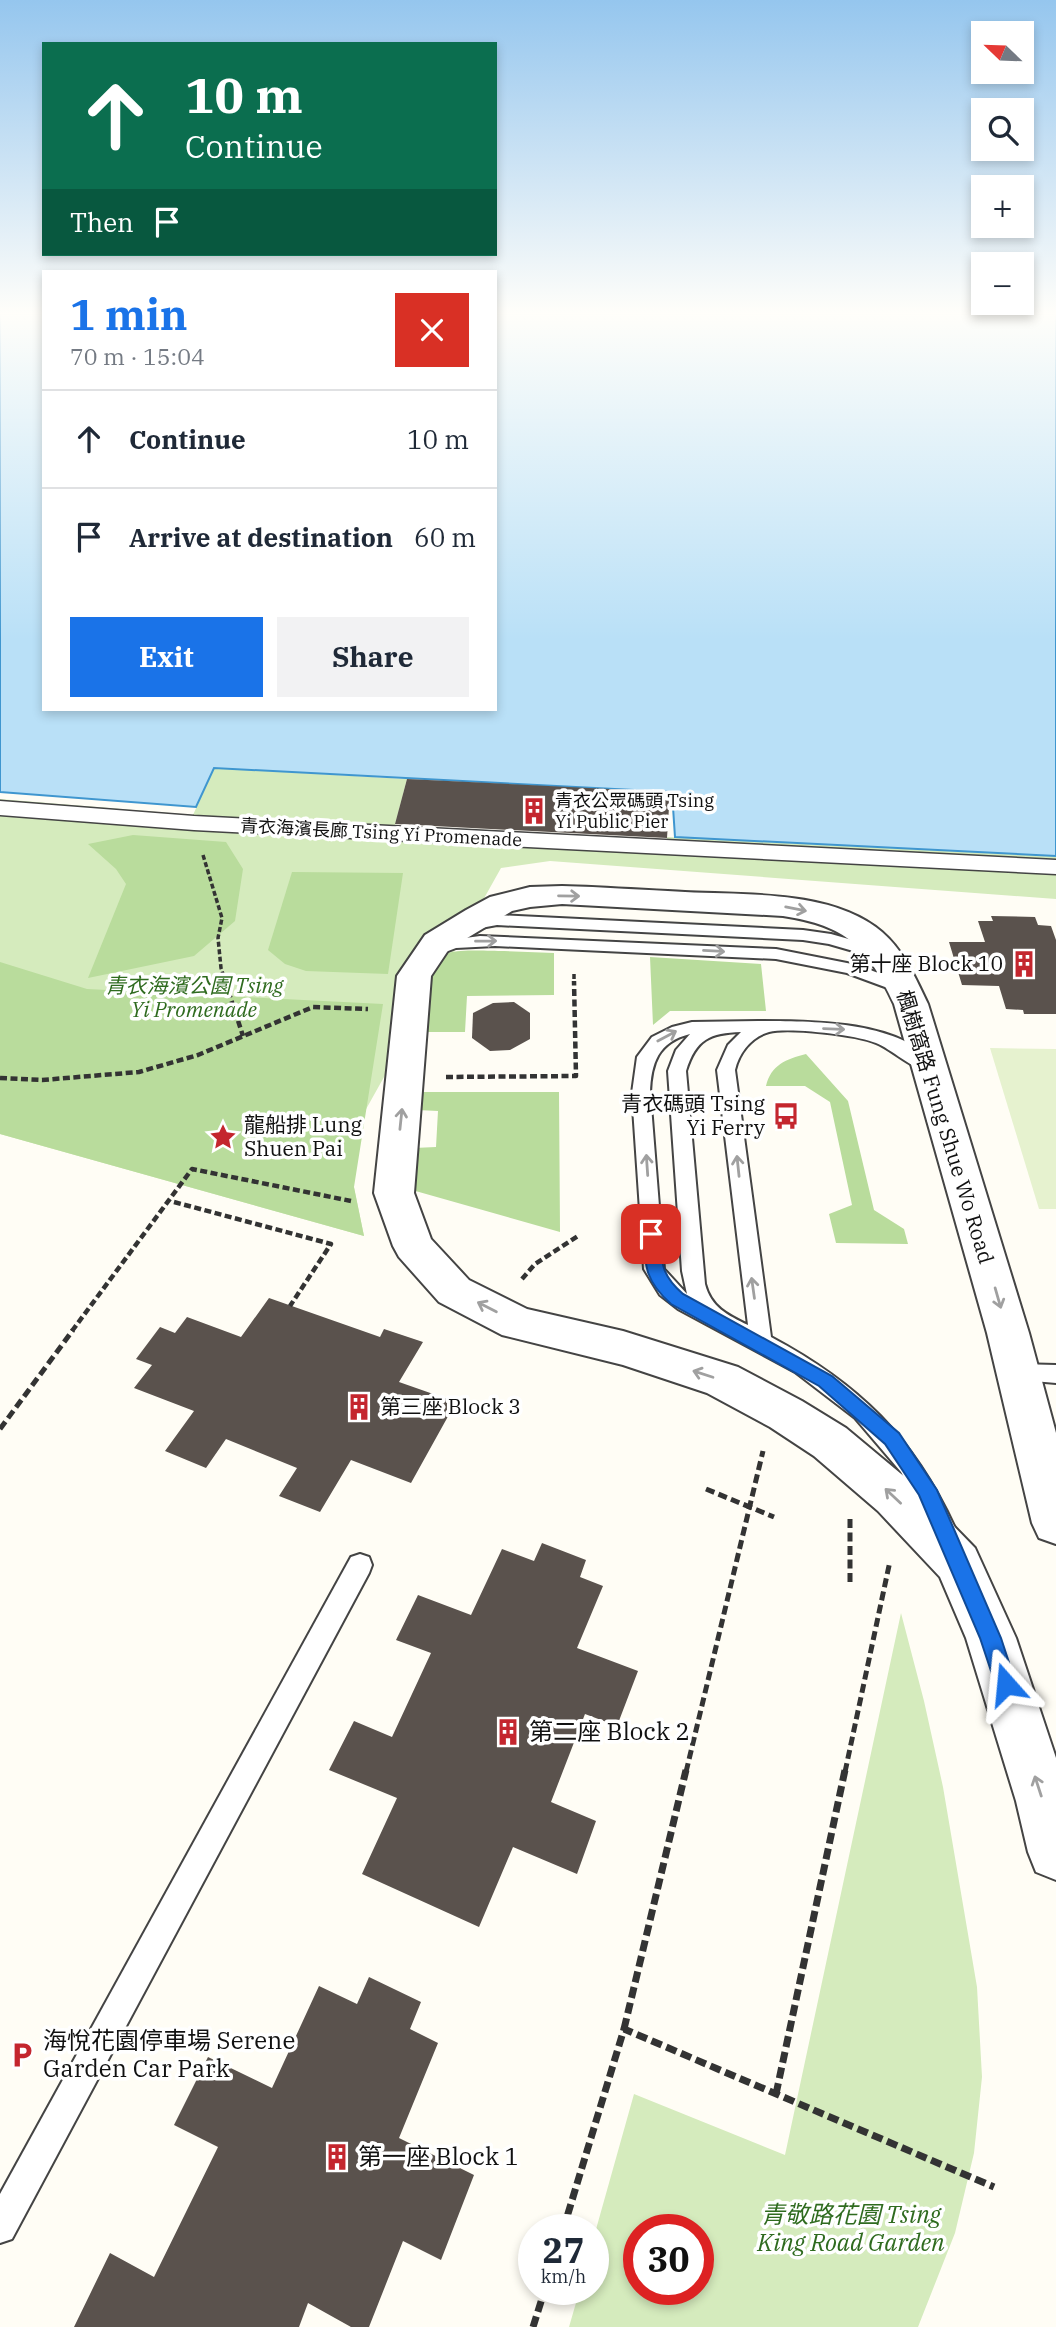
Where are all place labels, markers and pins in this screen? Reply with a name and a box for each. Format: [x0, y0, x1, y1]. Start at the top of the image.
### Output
place label: 青衣公眾碼頭 Tsing Yi Public Pier [555, 789, 714, 833]
building icon: 青衣公眾碼頭 Tsing Yi Public Pier [519, 796, 549, 826]
place label: 第十座 Block 10 [850, 949, 1003, 977]
building icon: 第十座 Block 10 [1009, 949, 1039, 979]
place label: 青衣碼頭 Tsing Yi Ferry [621, 1089, 766, 1141]
bus stop icon: 青衣碼頭 Tsing Yi Ferry [771, 1101, 801, 1131]
place label: 龍船排 Lung Shuen Pai [244, 1110, 363, 1162]
place icon: 龍船排 Lung Shuen Pai [208, 1122, 238, 1152]
pin [621, 1204, 681, 1264]
building icon: 第三座 Block 3 [344, 1392, 374, 1422]
place label: 第三座 Block 3 [380, 1392, 521, 1420]
place label: 第二座 Block 2 [529, 1715, 690, 1747]
building icon: 第二座 Block 2 [493, 1717, 523, 1747]
place label: 海悅花園停車場 Serene Garden Car Park [43, 2024, 295, 2084]
parking icon: 海悅花園停車場 Serene Garden Car Park [7, 2040, 37, 2070]
place label: 第一座 Block 1 [358, 2140, 519, 2172]
building icon: 第一座 Block 1 [322, 2142, 352, 2172]

